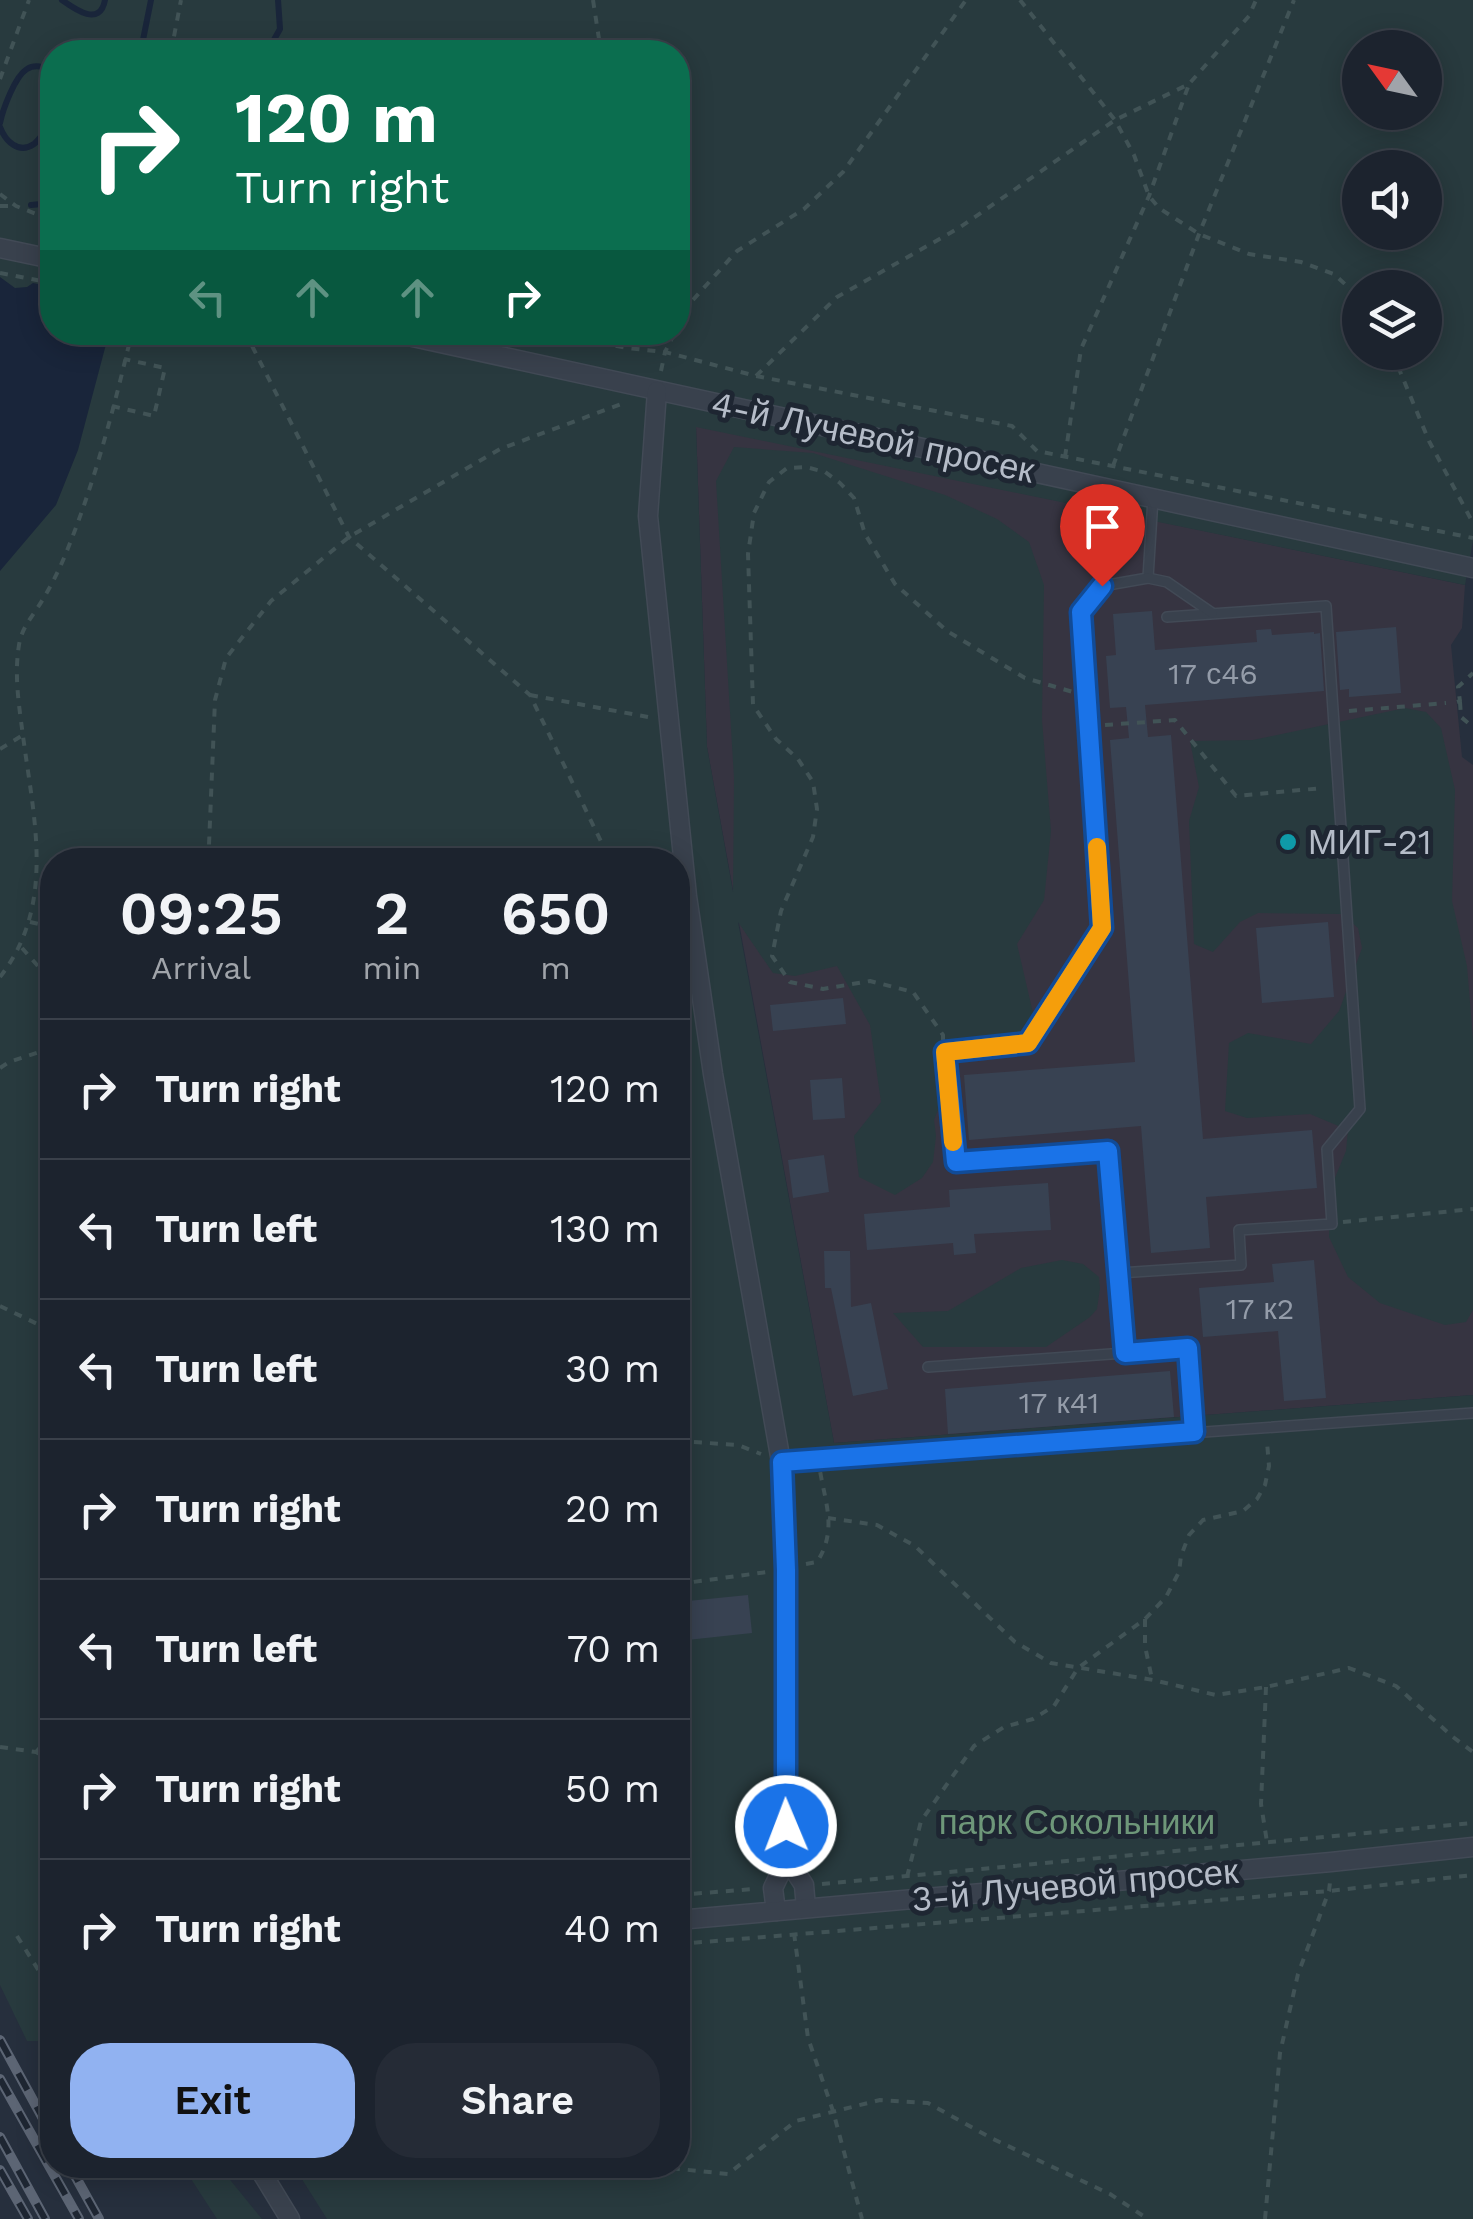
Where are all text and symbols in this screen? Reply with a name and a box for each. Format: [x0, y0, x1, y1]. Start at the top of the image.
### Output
north arrow [1342, 30, 1442, 130]
map controls [1342, 30, 1442, 370]
text: 120 m [235, 77, 438, 159]
icon: right [70, 80, 200, 210]
button: sound [1342, 150, 1442, 250]
text: Turn right [235, 161, 449, 214]
icon: left [180, 270, 235, 325]
icon: ahead [285, 270, 340, 325]
icon: ahead [390, 270, 445, 325]
icon: right [495, 270, 550, 325]
button: layers [1342, 270, 1442, 370]
street label: 4-й Лучевой просек [708, 382, 1039, 492]
pin [1060, 484, 1145, 587]
icon: arrive [1075, 499, 1130, 554]
house number: 17 с46 [1168, 656, 1258, 691]
place label: МИГ-21 [1308, 821, 1432, 863]
marker: МИГ-21 [1277, 831, 1299, 853]
text: 09:25 [119, 878, 283, 949]
text: 2 [374, 878, 410, 949]
text: 650 [501, 878, 611, 949]
text: Arrival [151, 949, 251, 987]
text: min [362, 949, 421, 987]
text: m [540, 949, 571, 987]
icon: right [70, 1062, 125, 1117]
text: Turn right [155, 1067, 341, 1111]
text: 120 m [550, 1067, 660, 1111]
icon: left [70, 1202, 125, 1257]
text: Turn left [155, 1207, 317, 1251]
text: 130 m [550, 1207, 660, 1251]
house number: 17 к2 [1226, 1291, 1294, 1326]
icon: left [70, 1342, 125, 1397]
text: Turn left [155, 1347, 317, 1391]
text: 30 m [565, 1347, 660, 1391]
house number: 17 к41 [1019, 1385, 1099, 1420]
icon: right [70, 1482, 125, 1537]
text: Turn right [155, 1487, 341, 1531]
text: 20 m [565, 1487, 660, 1531]
icon: left [70, 1622, 125, 1677]
text: Turn left [155, 1627, 317, 1671]
text: 70 m [567, 1627, 660, 1671]
icon: right [70, 1762, 125, 1817]
text: Turn right [155, 1767, 341, 1811]
text: 50 m [565, 1767, 660, 1811]
position arrow [734, 1774, 838, 1878]
park label: парк Сокольники [939, 1801, 1215, 1843]
street label: 3-й Лучевой просек [910, 1850, 1241, 1920]
icon: right [70, 1902, 125, 1957]
text: Turn right [155, 1907, 341, 1951]
text: 40 m [564, 1907, 660, 1951]
button: Exit [70, 2043, 355, 2158]
button: Share [375, 2043, 660, 2158]

